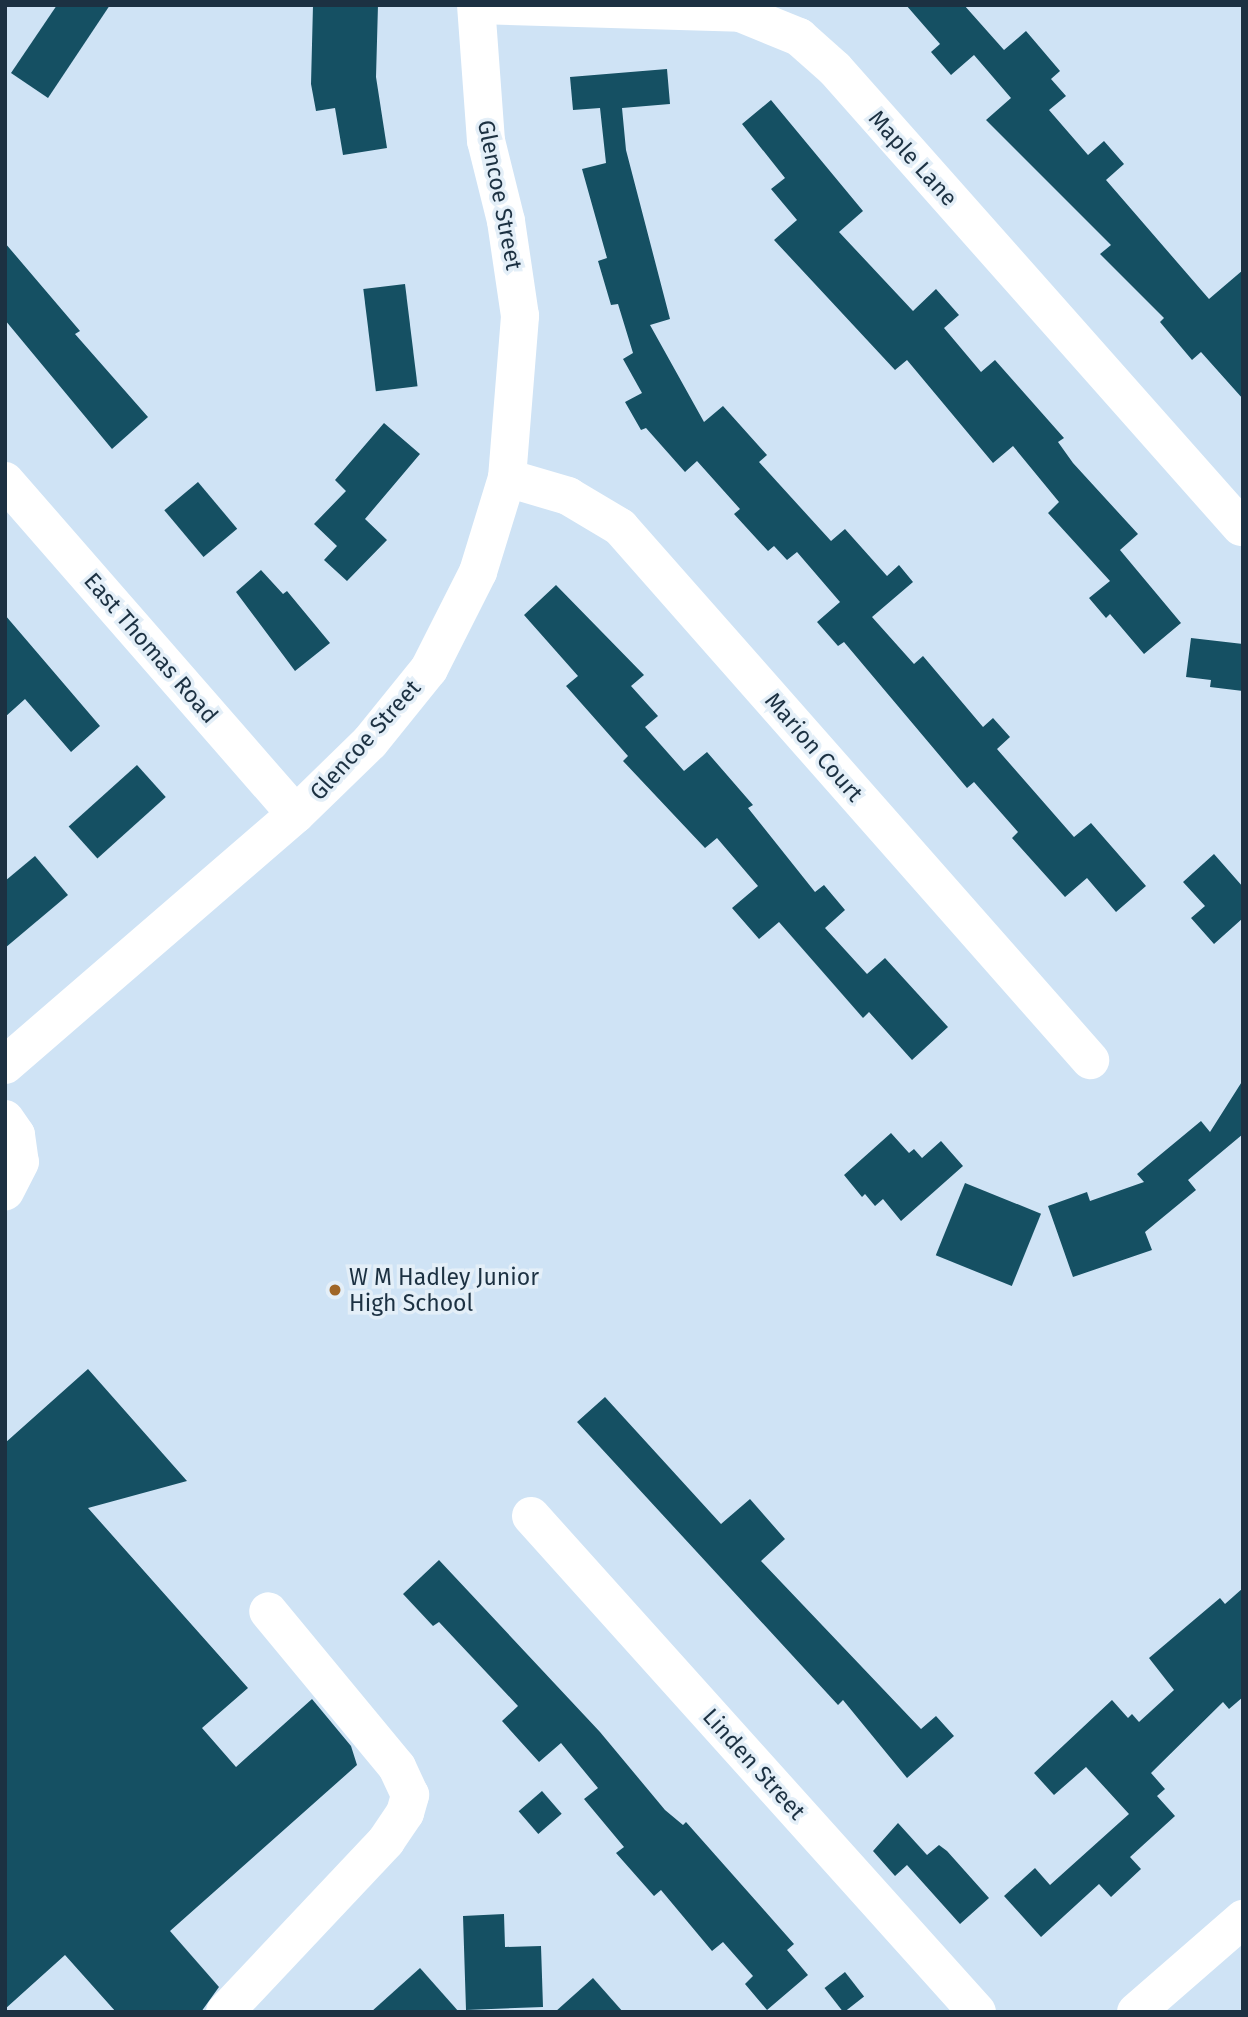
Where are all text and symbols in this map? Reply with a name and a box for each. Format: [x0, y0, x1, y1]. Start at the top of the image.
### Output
street label: Maple Lane [863, 105, 963, 211]
street label: Glencoe Street [472, 118, 528, 272]
street label: East Thomas Road [78, 567, 224, 729]
street label: Glencoe Street [304, 674, 426, 806]
street label: Marion Court [759, 687, 869, 807]
place label: W M Hadley Junior High School [349, 1263, 539, 1317]
marker: W M Hadley Junior High School [327, 1282, 343, 1298]
street label: Linden Street [697, 1703, 811, 1825]

